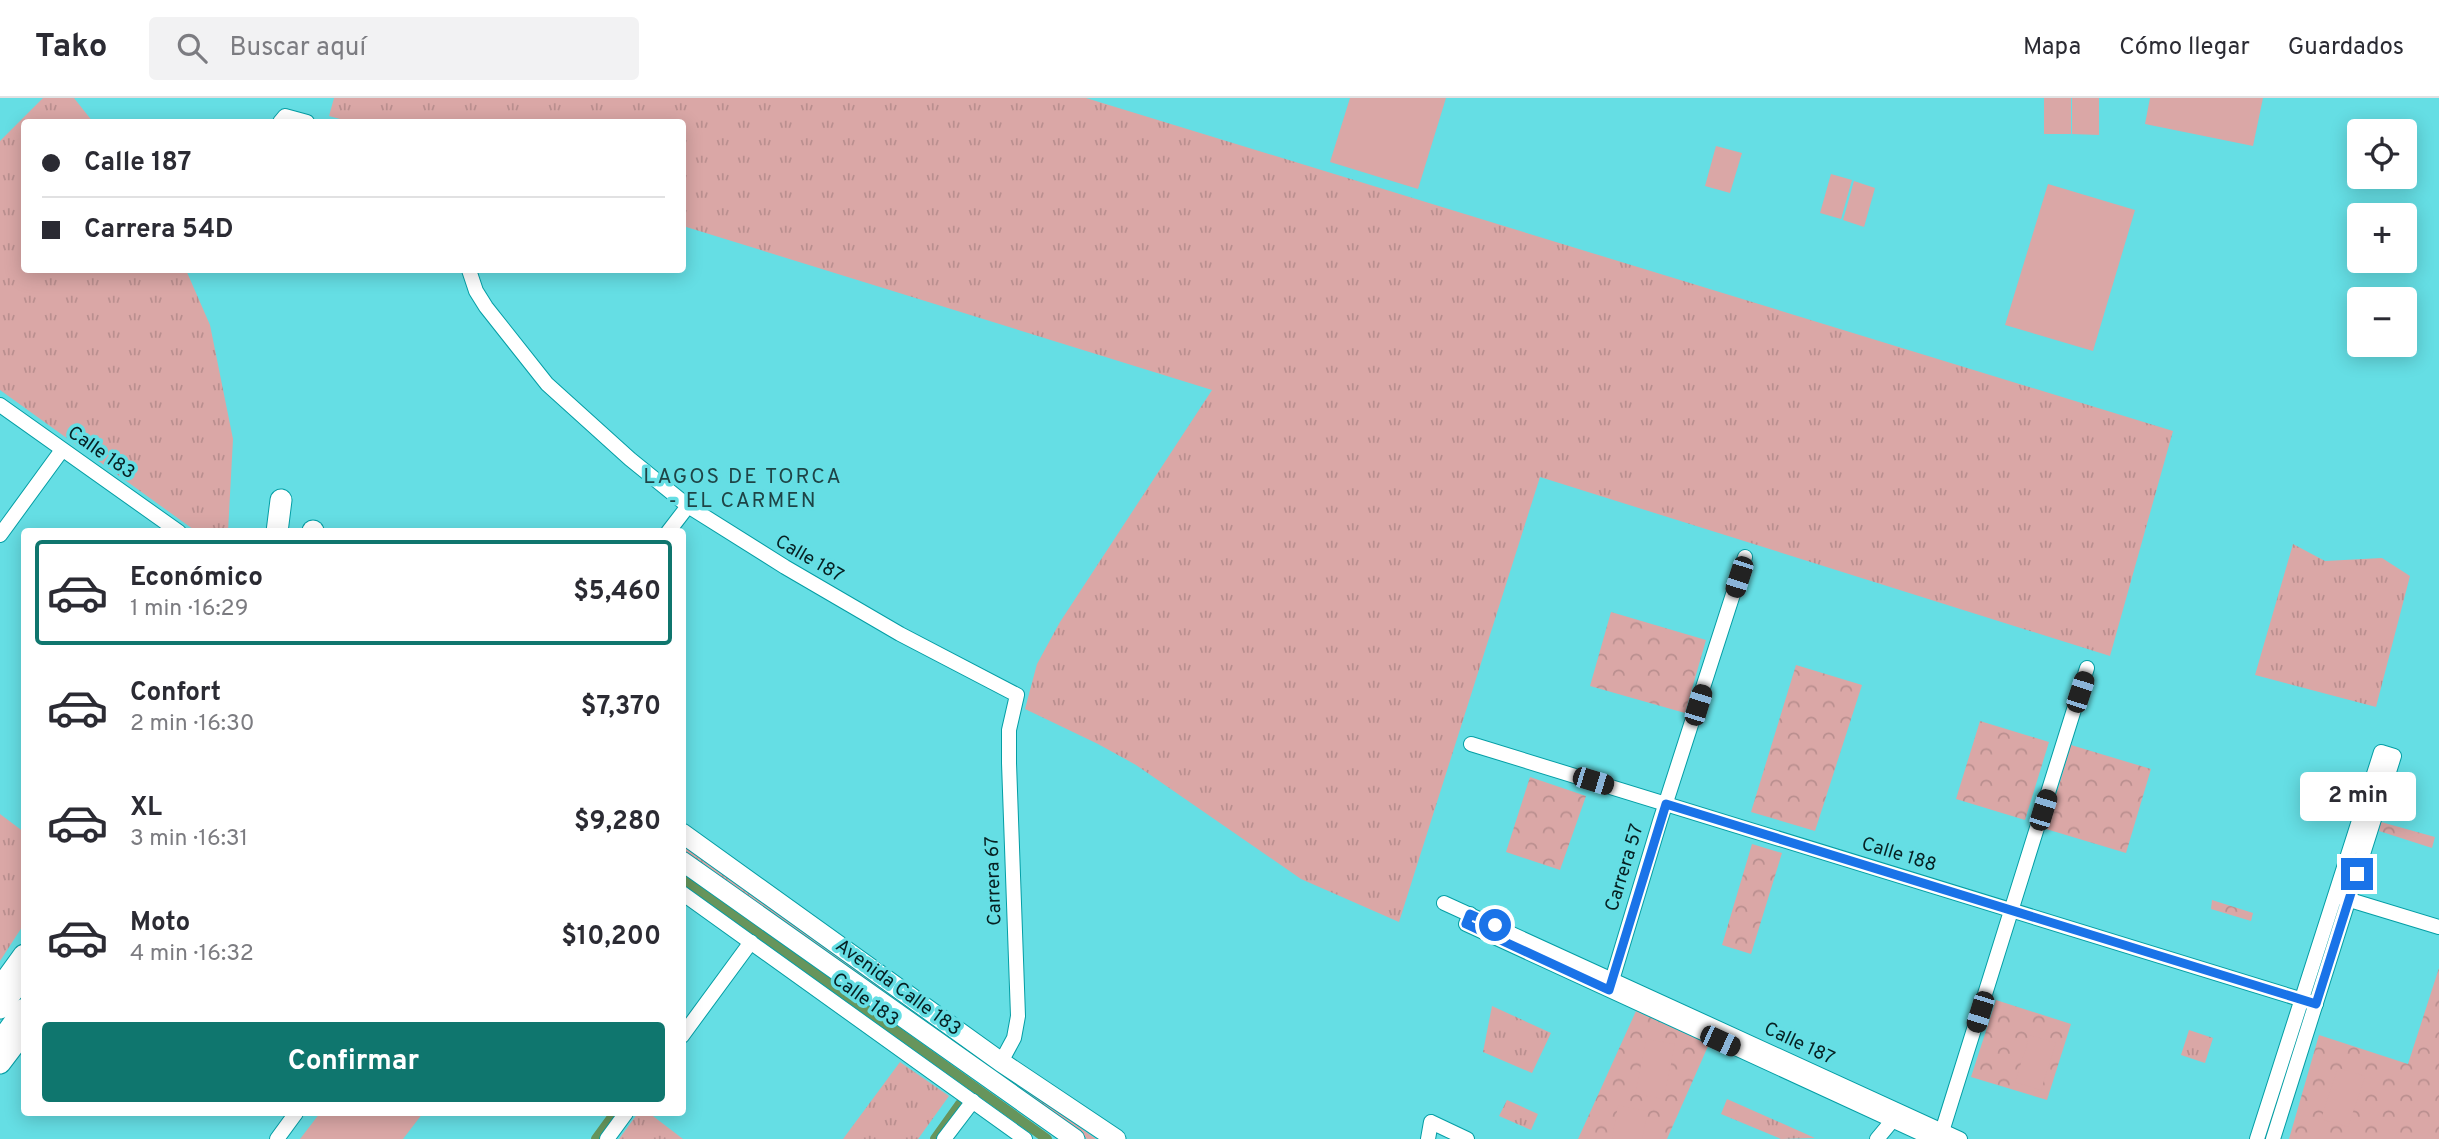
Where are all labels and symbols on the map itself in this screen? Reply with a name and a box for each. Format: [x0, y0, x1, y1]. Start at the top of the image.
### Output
street label: Calle 183 [63, 421, 139, 485]
district label: LAGOS DE TORCA - EL CARMEN [643, 464, 843, 515]
street label: Calle 187 [770, 530, 848, 588]
car [1723, 554, 1756, 600]
car [2064, 669, 2097, 715]
car [1682, 682, 1715, 728]
car [1570, 765, 1617, 797]
callout: 2 min [2299, 772, 2415, 822]
car [2027, 787, 2060, 833]
street label: Carrera 57 [1600, 821, 1650, 915]
street label: Calle 188 [1859, 832, 1939, 878]
street label: Carrera 67 [980, 836, 1008, 926]
route end [2341, 858, 2373, 890]
route start [1479, 909, 1511, 941]
street label: Avenida Calle 183 [831, 935, 965, 1041]
street label: Calle 183 [827, 968, 903, 1032]
car [1964, 989, 1997, 1035]
street label: Calle 187 [1760, 1017, 1838, 1071]
car [1697, 1023, 1744, 1059]

